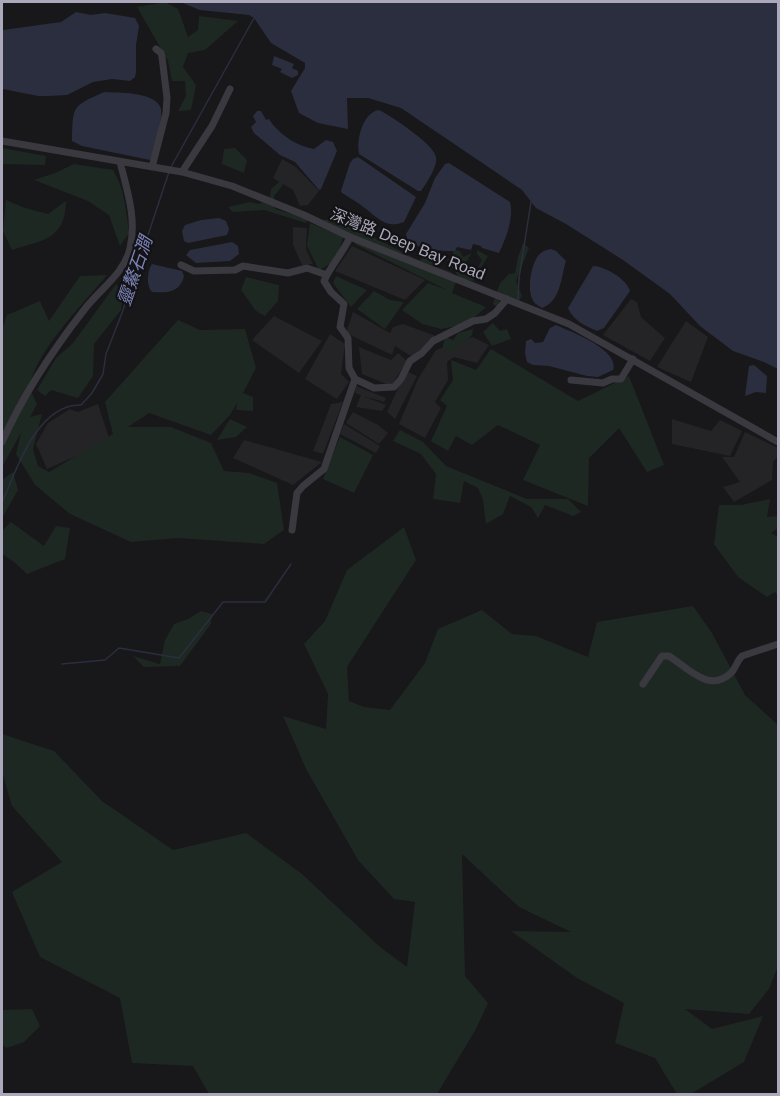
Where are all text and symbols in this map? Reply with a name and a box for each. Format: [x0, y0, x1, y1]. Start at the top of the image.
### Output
street label: 深灣路 Deep Bay Road [328, 205, 488, 283]
water label: 靈鰲石澗 [114, 231, 157, 308]

